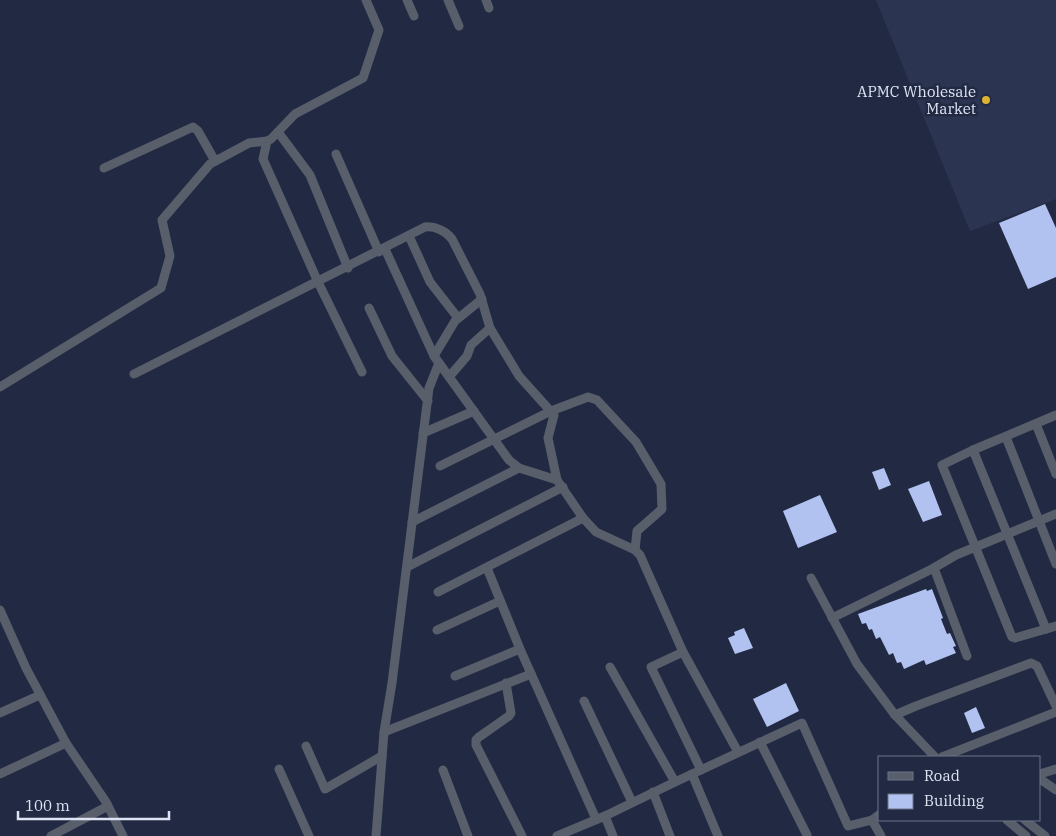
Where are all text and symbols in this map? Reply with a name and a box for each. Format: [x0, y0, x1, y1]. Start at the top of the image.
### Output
place label: APMC Wholesale Market [857, 82, 976, 118]
marker: APMC Wholesale Market [980, 94, 992, 106]
legend [878, 756, 1041, 821]
text: Road [924, 766, 960, 785]
scale bar [18, 788, 169, 820]
text: Building [924, 791, 984, 810]
text: 100 m [25, 796, 70, 815]

